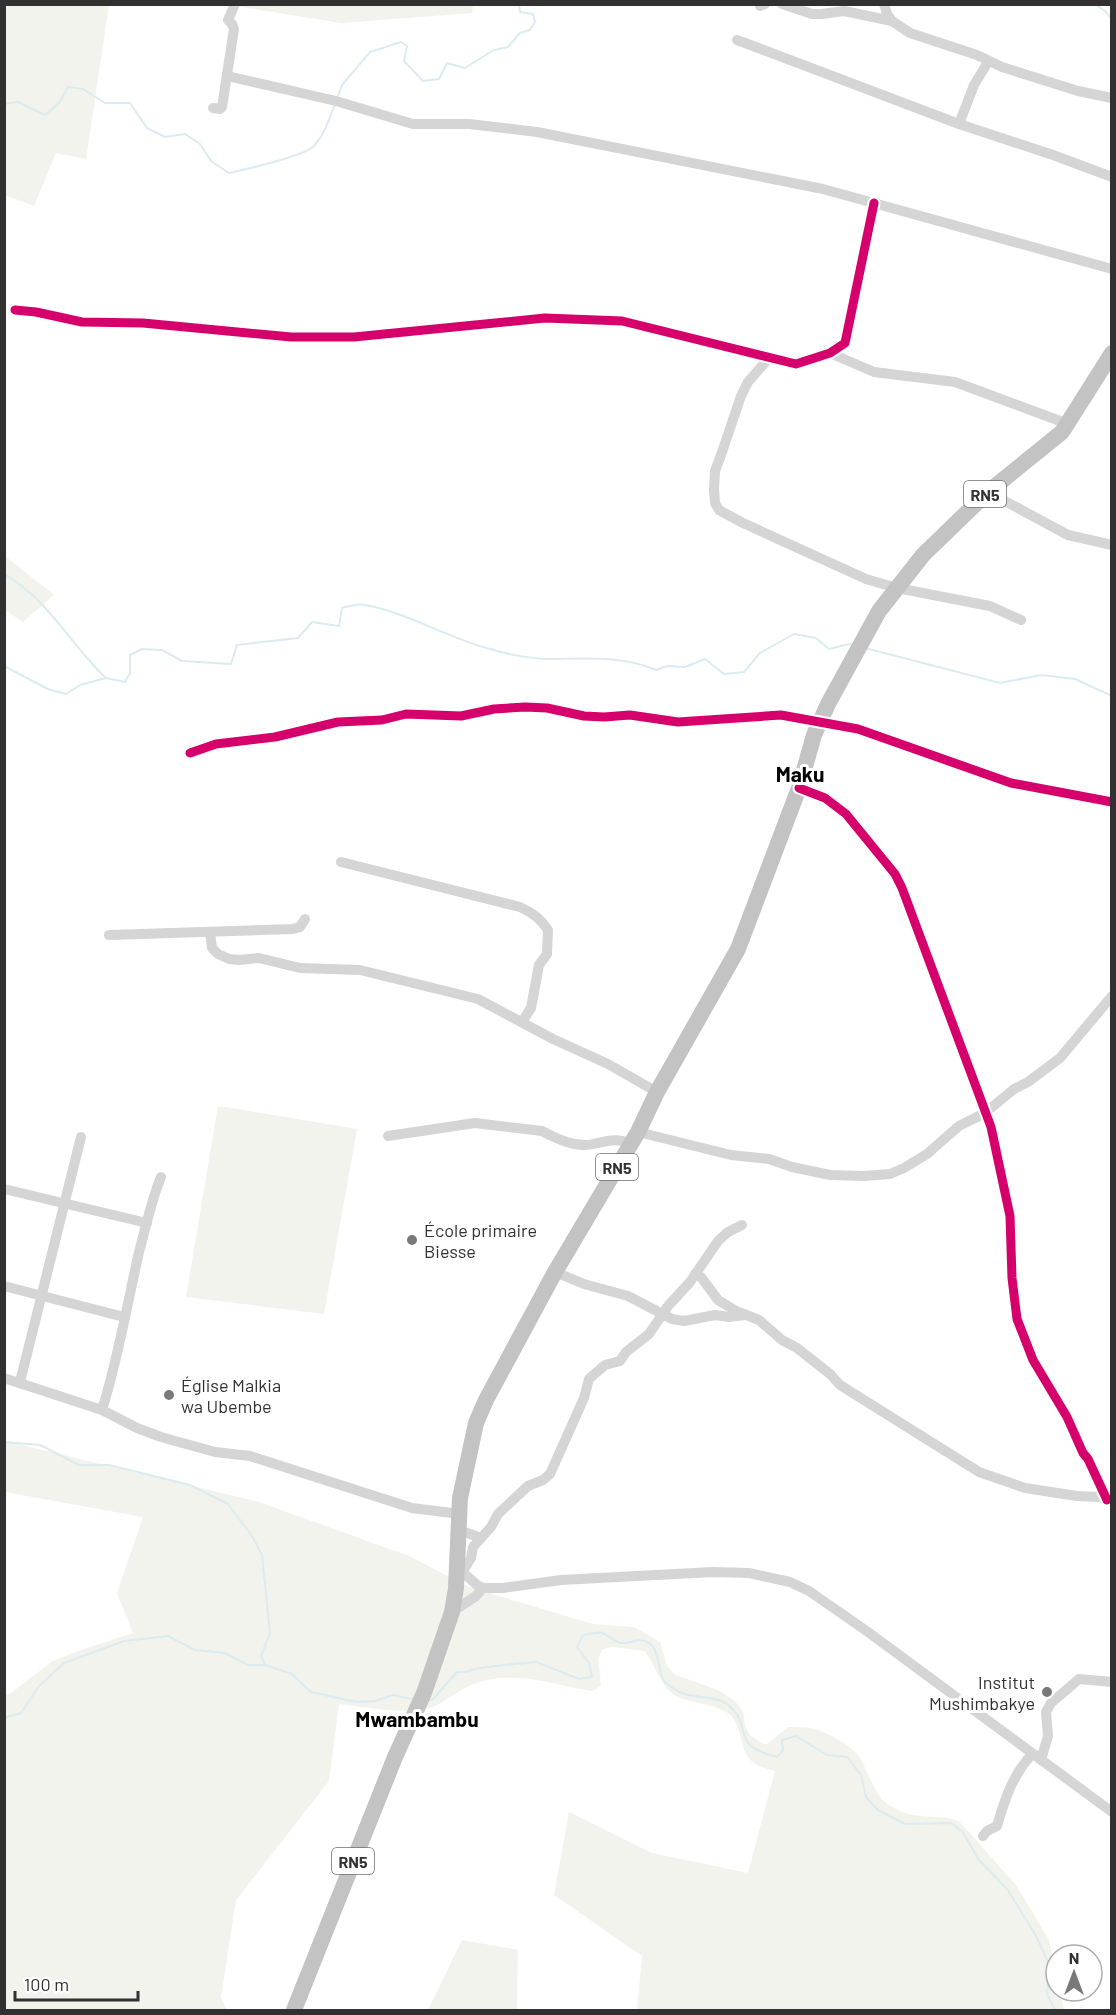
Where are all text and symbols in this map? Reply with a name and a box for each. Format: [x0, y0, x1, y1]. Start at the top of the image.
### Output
road number: RN5 [964, 481, 1006, 507]
district label: Maku [776, 761, 824, 786]
road number: RN5 [596, 1154, 638, 1180]
place label: École primaire Biesse [424, 1219, 537, 1262]
marker: École primaire Biesse [405, 1233, 419, 1247]
place label: Église Malkia wa Ubembe [181, 1374, 281, 1417]
marker: Église Malkia wa Ubembe [162, 1388, 176, 1402]
place label: Institut Mushimbakye [929, 1671, 1035, 1714]
marker: Institut Mushimbakye [1040, 1685, 1054, 1699]
district label: Mwambambu [355, 1706, 479, 1731]
road number: RN5 [332, 1848, 374, 1874]
north arrow [1044, 1943, 1104, 2003]
text: N [1069, 1948, 1079, 1967]
scale bar [15, 1964, 138, 2002]
text: 100 m [24, 1973, 69, 1995]

